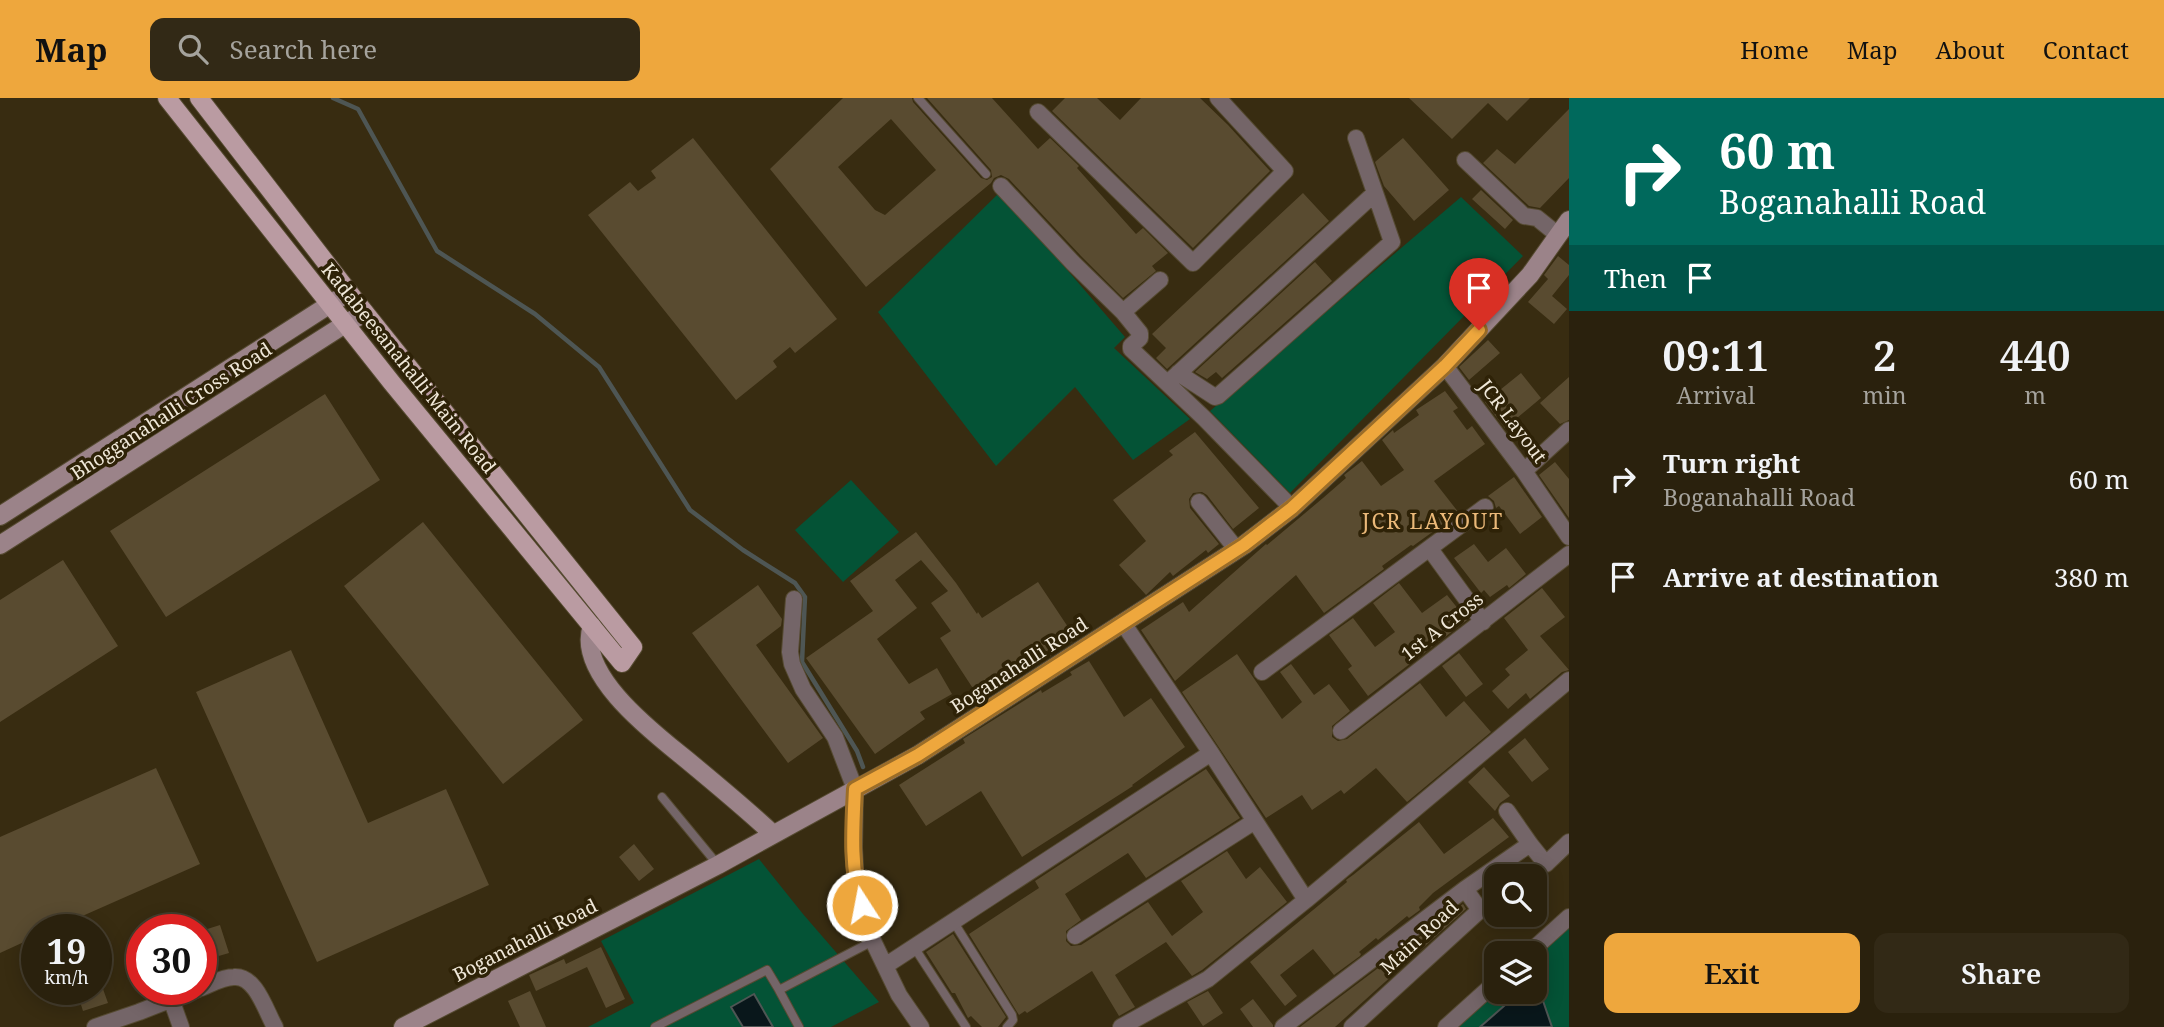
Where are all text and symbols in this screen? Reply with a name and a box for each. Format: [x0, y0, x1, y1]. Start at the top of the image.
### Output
search box [150, 18, 640, 81]
text: Map [35, 27, 108, 72]
icon: search [174, 30, 212, 68]
text: Search here [230, 31, 377, 67]
text: Home [1740, 33, 1809, 66]
text: Map [1847, 33, 1898, 66]
text: About [1936, 33, 2005, 66]
text: Contact [2043, 33, 2129, 66]
text: 60 m [1719, 117, 1835, 183]
icon: right [1604, 126, 1695, 217]
text: Boganahalli Road [1719, 180, 1986, 223]
street label: Kadabeesanahalli Main Road [316, 257, 502, 479]
pin [1449, 258, 1509, 330]
icon: arrive [1681, 259, 1719, 297]
text: Then [1604, 260, 1667, 296]
icon: arrive [1460, 269, 1498, 307]
text: 09:11 [1662, 326, 1769, 383]
text: 2 [1873, 326, 1896, 383]
text: 440 [2000, 326, 2071, 383]
street label: Bhogganahalli Cross Road [66, 336, 277, 486]
street label: JCR Layout [1472, 373, 1553, 468]
text: Arrival [1676, 379, 1755, 411]
text: min [1863, 379, 1907, 411]
text: m [2024, 379, 2046, 411]
text: Turn right [1663, 445, 1800, 481]
icon: right [1604, 460, 1642, 498]
text: 60 m [2069, 461, 2129, 497]
text: Boganahalli Road [1663, 481, 1855, 513]
district label: JCR LAYOUT [1361, 507, 1504, 535]
icon: arrive [1604, 558, 1642, 596]
text: Arrive at destination [1663, 559, 1939, 595]
text: 380 m [2054, 559, 2129, 595]
street label: 1st A Cross [1395, 586, 1489, 666]
street label: Boganahalli Road [945, 611, 1093, 719]
map controls [1484, 864, 1547, 1004]
button: search [1484, 864, 1547, 927]
position arrow [825, 868, 899, 942]
street label: Boganahalli Road [448, 892, 602, 988]
street label: Main Road [1374, 894, 1464, 980]
speed limit sign: 30 [126, 914, 217, 1005]
text: 19 [47, 927, 86, 974]
button: Exit [1604, 933, 1860, 1013]
button: Share [1874, 933, 2129, 1013]
button: layers [1484, 941, 1547, 1004]
text: km/h [44, 965, 89, 989]

